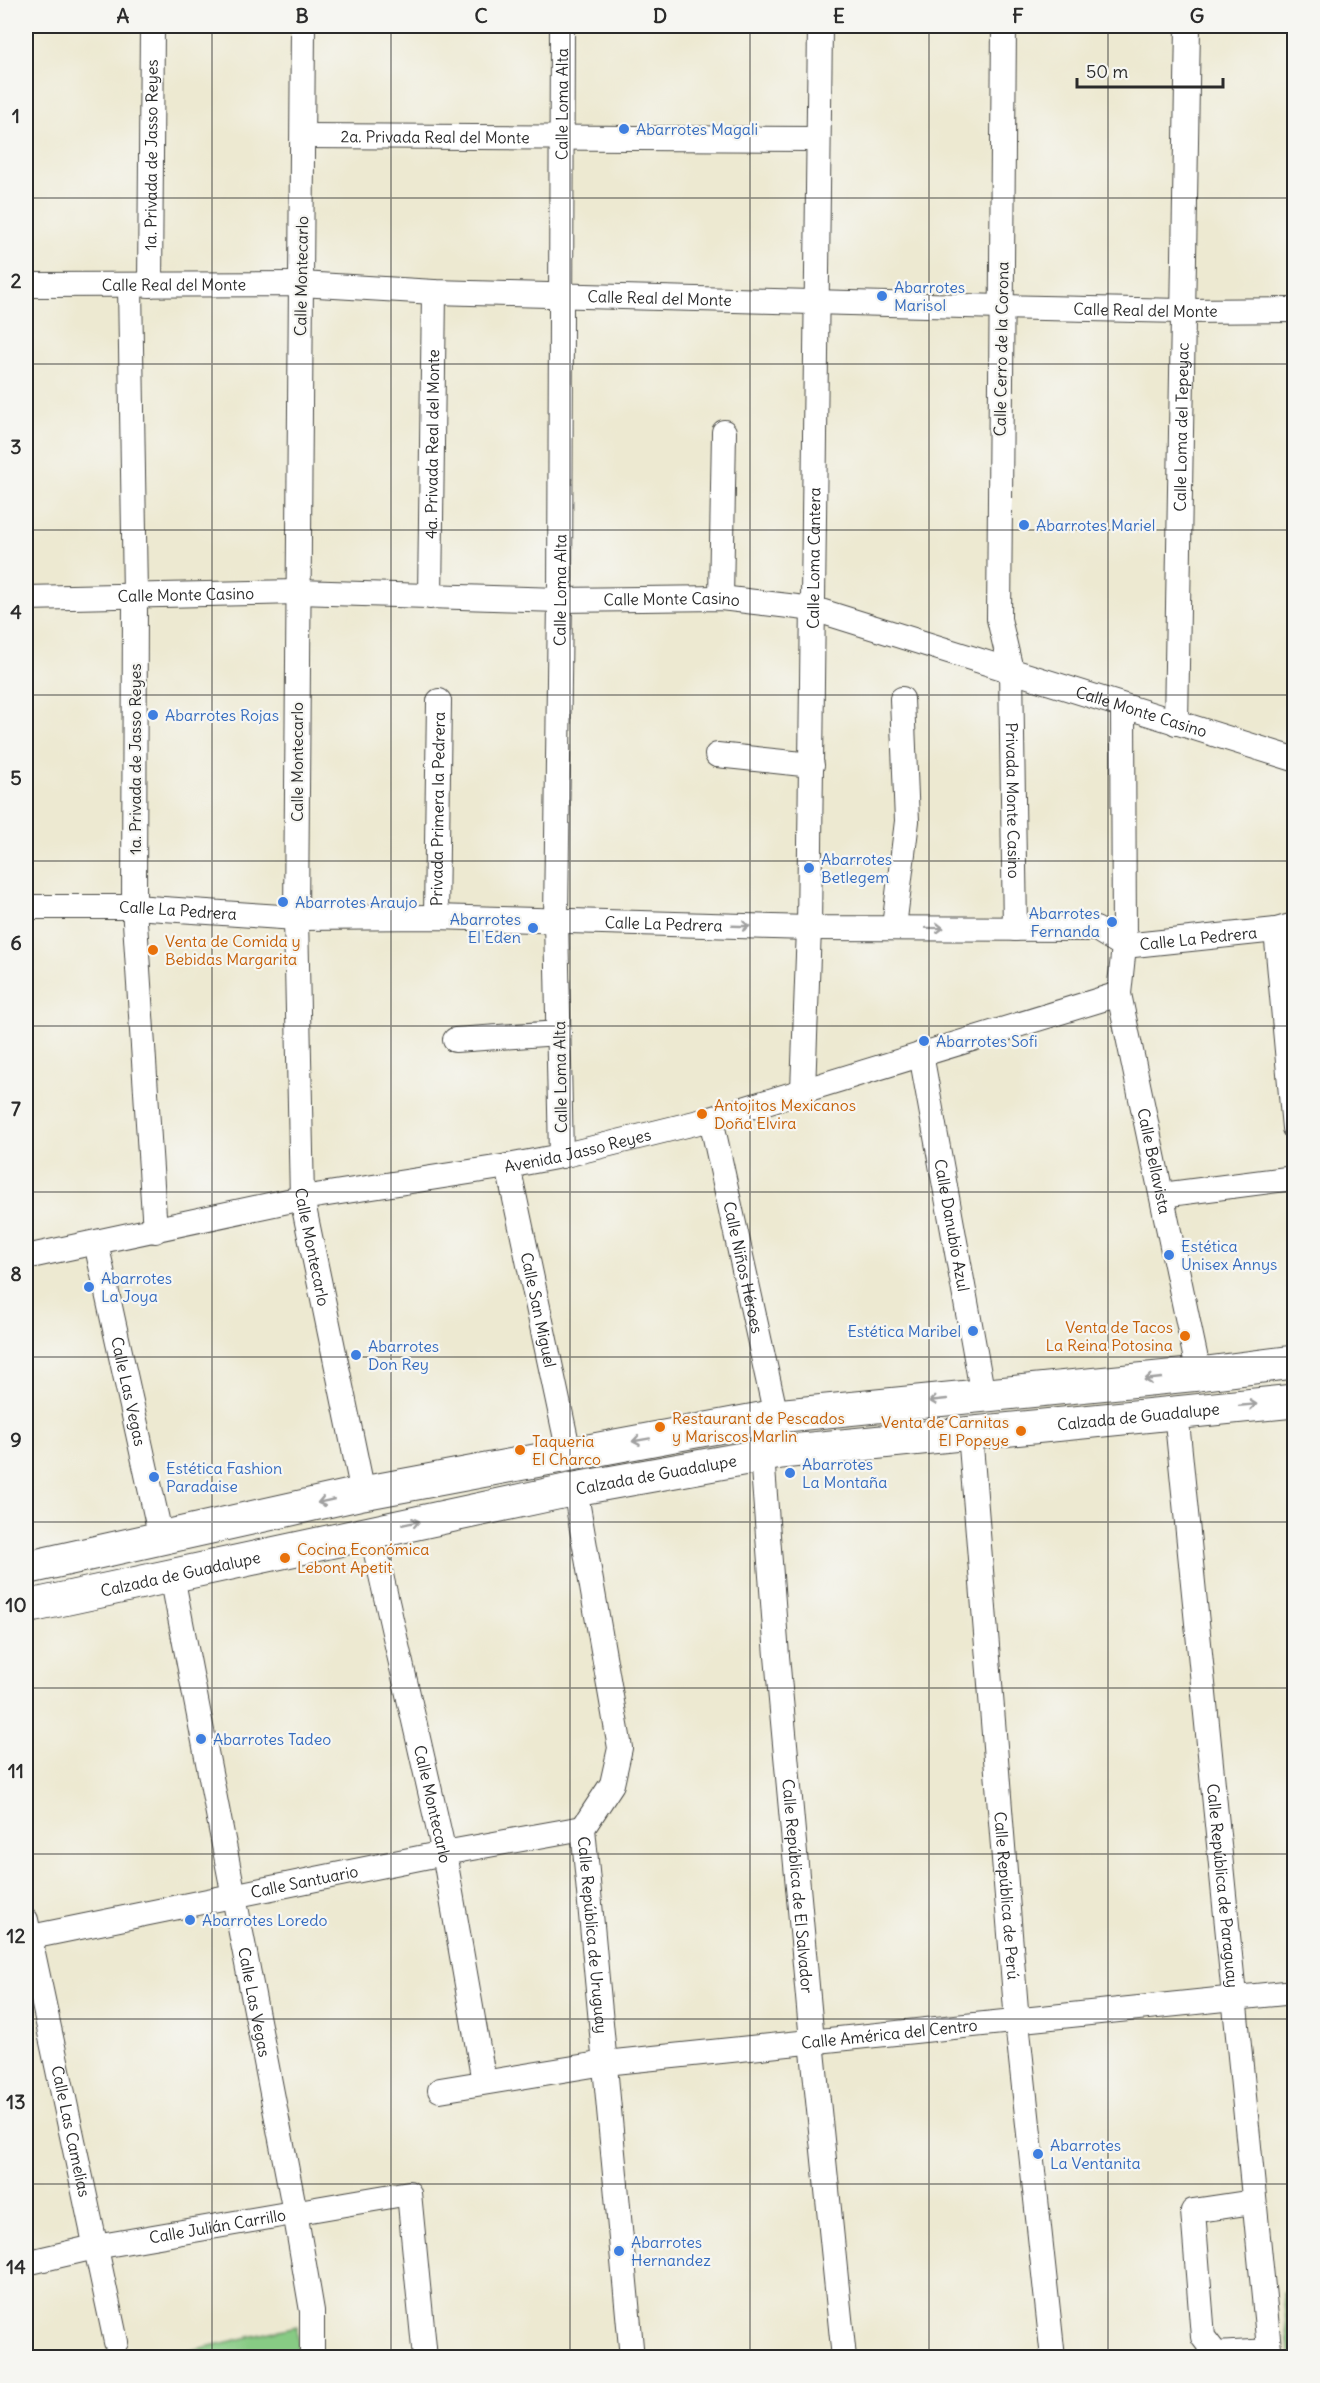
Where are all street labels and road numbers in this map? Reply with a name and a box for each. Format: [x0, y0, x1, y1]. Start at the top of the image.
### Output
street label: Calle Loma Alta [552, 48, 572, 160]
street label: 1a. Privada de Jasso Reyes [140, 59, 162, 251]
street label: 2a. Privada Real del Monte [340, 126, 530, 147]
street label: Calle Montecarlo [290, 216, 312, 336]
street label: Calle Cerro de la Corona [989, 261, 1013, 437]
street label: Calle Real del Monte [102, 274, 246, 295]
street label: Calle Real del Monte [587, 286, 732, 310]
street label: Calle Real del Monte [1073, 299, 1218, 321]
street label: Calle Loma del Tepeyac [1170, 342, 1193, 512]
street label: 4a. Privada Real del Monte [421, 349, 443, 539]
street label: Calle Loma Cantera [803, 487, 824, 629]
street label: Calle Loma Alta [549, 534, 570, 646]
street label: Calle Monte Casino [118, 583, 254, 606]
street label: Calle Monte Casino [603, 588, 741, 610]
street label: 1a. Privada de Jasso Reyes [125, 663, 145, 855]
street label: Calle Monte Casino [1073, 681, 1210, 741]
street label: Calle Montecarlo [287, 702, 307, 822]
street label: Privada Primera la Pedrera [426, 712, 449, 906]
street label: Privada Monte Casino [1002, 722, 1024, 879]
street label: Calle La Pedrera [119, 897, 237, 924]
street label: Calle La Pedrera [604, 912, 723, 935]
street label: Calle La Pedrera [1139, 922, 1258, 954]
street label: Calle Loma Alta [549, 1021, 571, 1133]
street label: Calle Bellavista [1133, 1106, 1175, 1216]
street label: Avenida Jasso Reyes [503, 1124, 653, 1177]
street label: Calle Danubio Azul [930, 1157, 974, 1293]
street label: Calle Montecarlo [292, 1188, 334, 1308]
street label: Calle Niños Héroes [719, 1200, 768, 1335]
street label: Calle San Miguel [517, 1250, 561, 1369]
street label: Calle Las Vegas [107, 1335, 150, 1448]
street label: Calzada de Guadalupe [1056, 1398, 1221, 1434]
street label: Calzada de Guadalupe [574, 1450, 738, 1499]
street label: Calzada de Guadalupe [99, 1547, 262, 1601]
street label: Calle Montecarlo [410, 1743, 456, 1865]
street label: Calle República de El Salvador [778, 1778, 818, 1995]
street label: Calle República de Paraguay [1203, 1783, 1243, 1989]
street label: Calle República de Perú [990, 1811, 1024, 1980]
street label: Calle República de Uruguay [574, 1836, 612, 2035]
street label: Calle Santuario [249, 1861, 360, 1902]
street label: Calle Las Vegas [234, 1946, 275, 2059]
street label: Calle América del Centro [800, 2015, 978, 2053]
street label: Calle Las Camelias [47, 2064, 95, 2199]
street label: Calle Julián Carrillo [147, 2204, 287, 2248]

